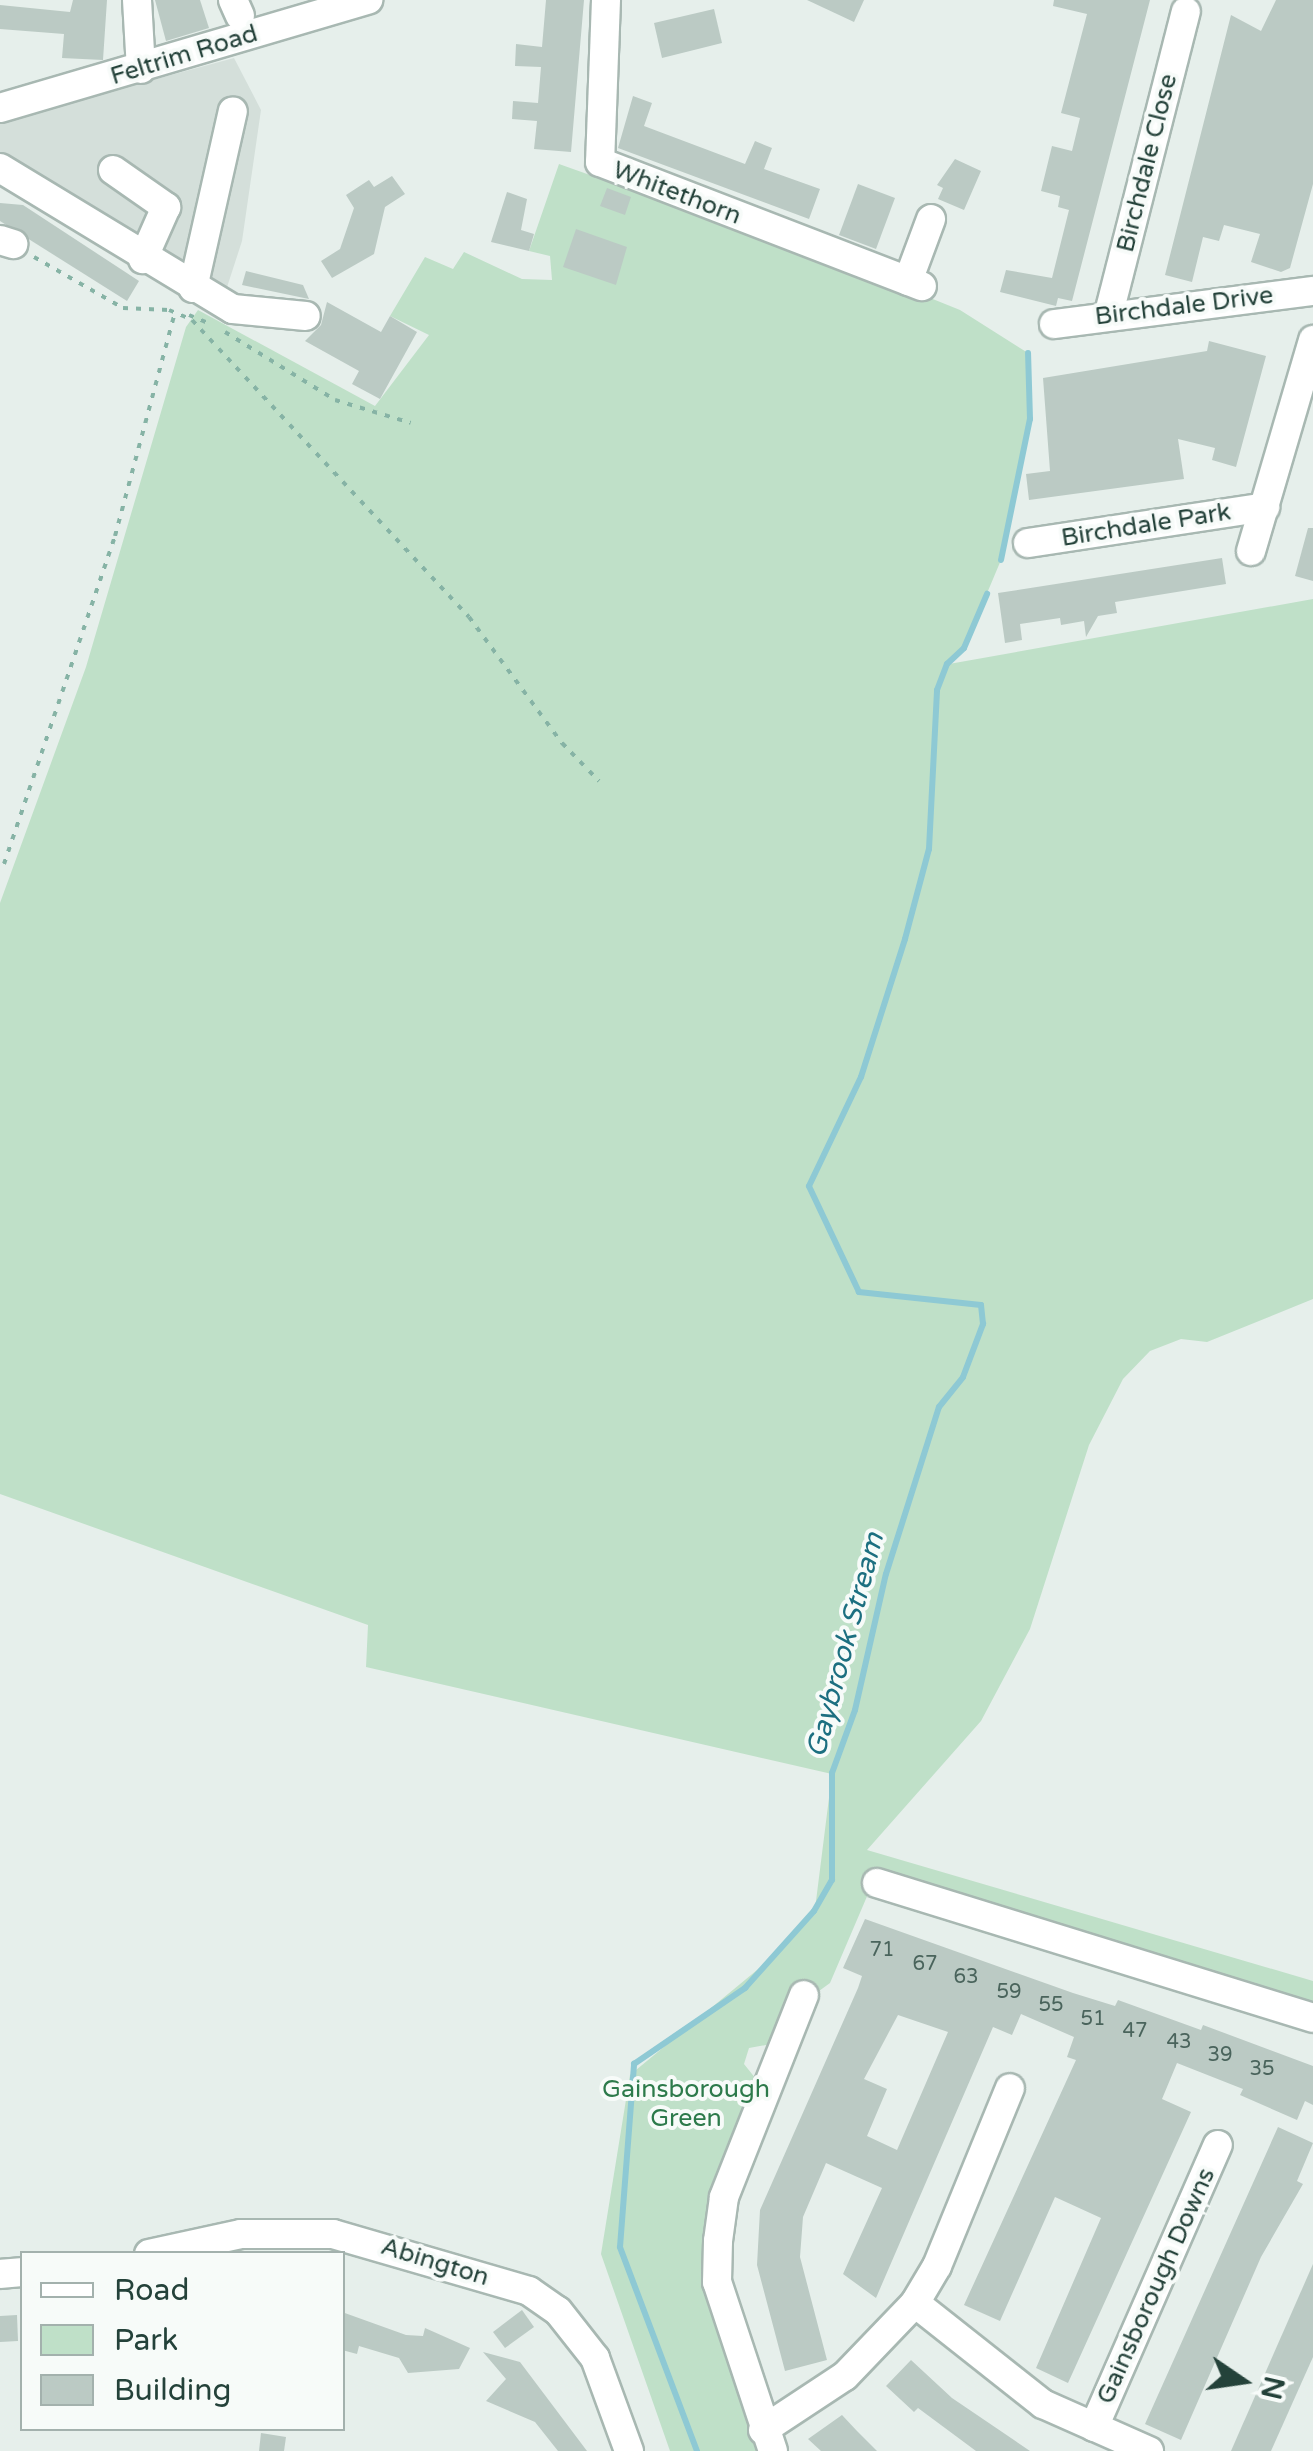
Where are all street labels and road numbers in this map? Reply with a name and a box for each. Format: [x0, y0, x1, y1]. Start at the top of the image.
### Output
street label: Feltrim Road [107, 18, 261, 92]
street label: Birchdale Close [1110, 71, 1184, 255]
street label: Whitethorn [609, 155, 745, 231]
street label: Birchdale Drive [1093, 280, 1275, 332]
street label: Birchdale Park [1059, 497, 1233, 553]
street label: Gainsborough Downs [1090, 2163, 1222, 2409]
street label: Abington [377, 2231, 493, 2293]

